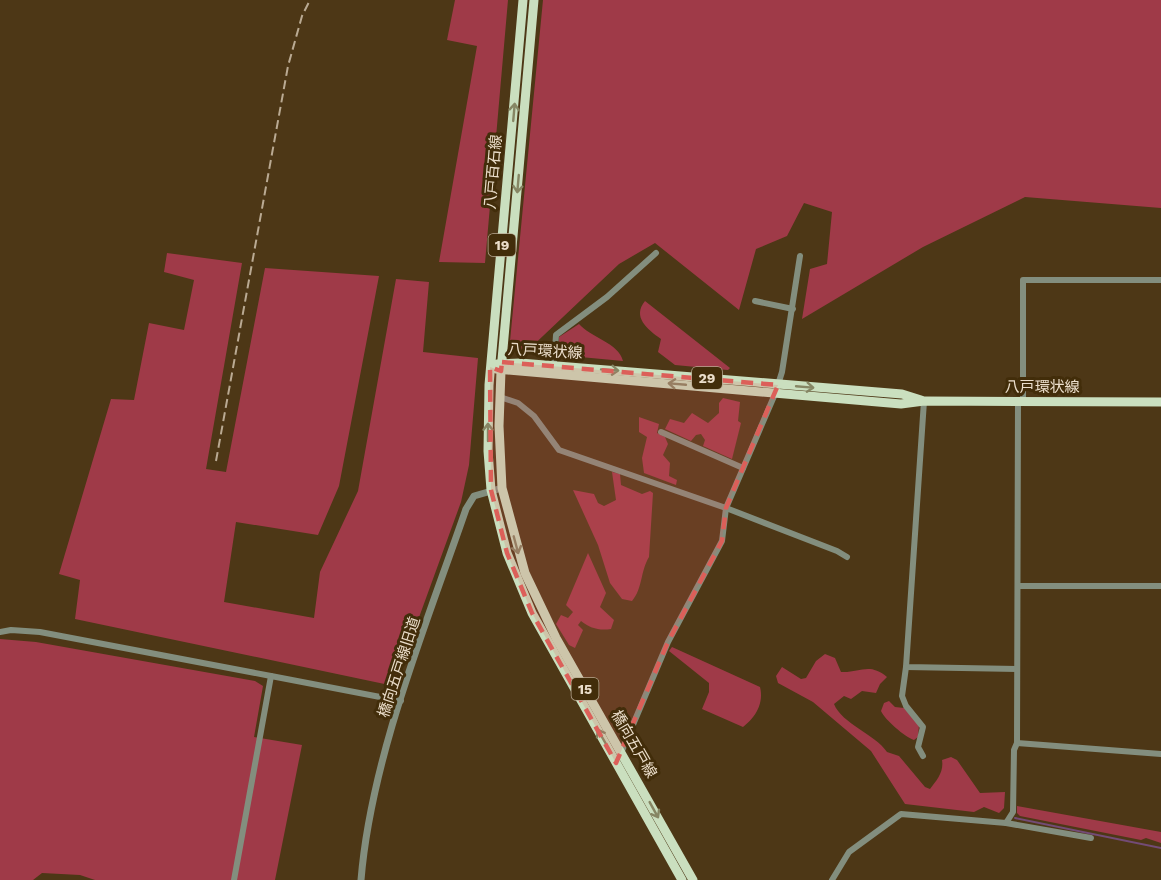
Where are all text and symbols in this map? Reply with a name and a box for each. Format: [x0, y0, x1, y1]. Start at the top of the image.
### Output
one-way arrow [509, 102, 520, 122]
street label: 八戸百石線 [481, 134, 505, 210]
one-way arrow [512, 173, 523, 193]
road number: 19 [488, 234, 516, 256]
street label: 八戸環状線 [507, 340, 583, 362]
one-way arrow [600, 365, 620, 376]
road number: 29 [692, 367, 722, 389]
street label: 八戸環状線 [1004, 378, 1080, 396]
one-way arrow [668, 379, 688, 390]
one-way arrow [794, 382, 814, 393]
one-way arrow [482, 422, 494, 442]
one-way arrow [511, 535, 522, 554]
street label: 橋向五戸線旧道 [374, 614, 424, 720]
road number: 15 [572, 678, 598, 700]
street label: 橋向五戸線 [607, 707, 661, 781]
one-way arrow [596, 729, 607, 747]
one-way arrow [648, 801, 660, 818]

